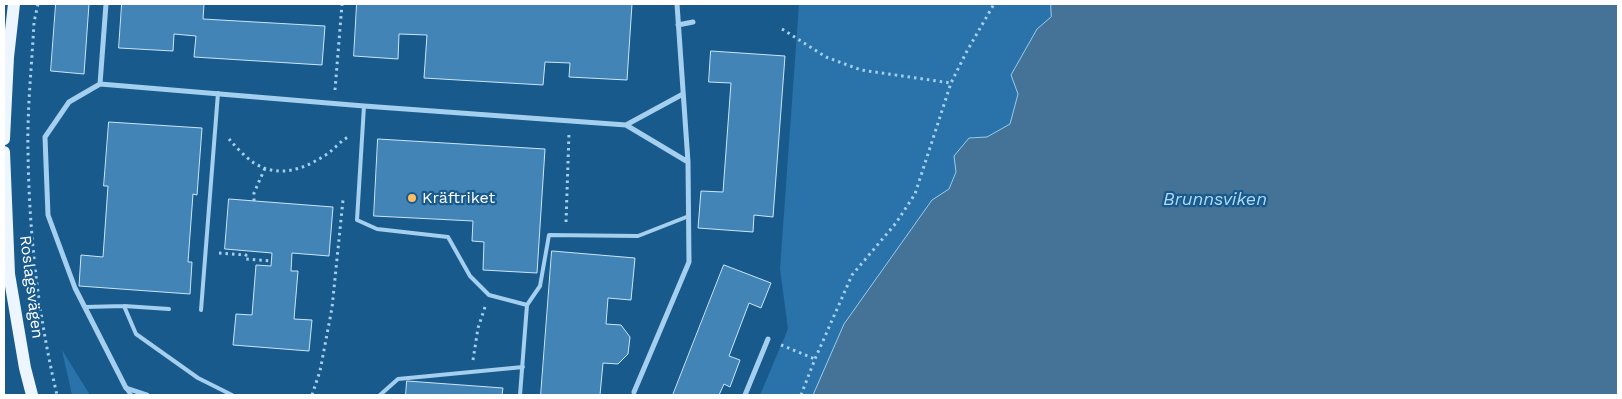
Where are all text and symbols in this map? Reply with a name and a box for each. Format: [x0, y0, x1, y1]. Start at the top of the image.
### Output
place label: Kräftriket [422, 188, 495, 208]
water label: Brunnsviken [1163, 189, 1267, 211]
marker: Kräftriket [406, 192, 418, 204]
street label: Roslagsvägen [15, 234, 47, 340]

